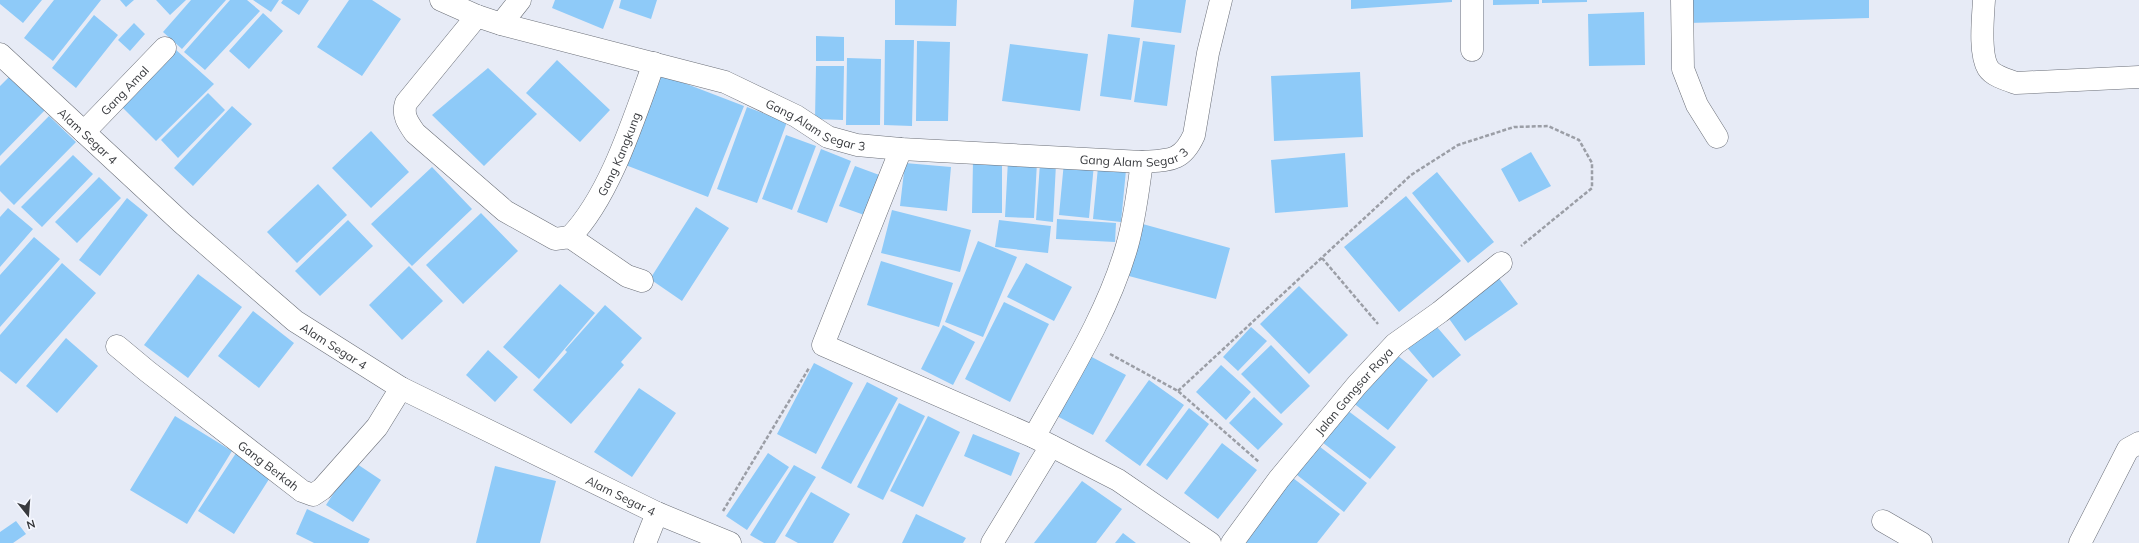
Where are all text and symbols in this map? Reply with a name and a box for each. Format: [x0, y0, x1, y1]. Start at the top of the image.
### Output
street label: Gang Amal [97, 62, 151, 118]
street label: Gang Alam Segar 3 [764, 95, 866, 153]
street label: Alam Segar 4 [55, 104, 121, 167]
street label: Gang Kangkung [594, 110, 643, 199]
street label: Gang Alam Segar 3 [1079, 144, 1191, 170]
street label: Alam Segar 4 [298, 319, 370, 372]
street label: Jalan Gangsar Raya [1312, 344, 1396, 438]
street label: Gang Berkah [235, 437, 302, 493]
street label: Alam Segar 4 [584, 472, 658, 519]
north arrow [8, 495, 48, 535]
text: N [25, 517, 37, 532]

